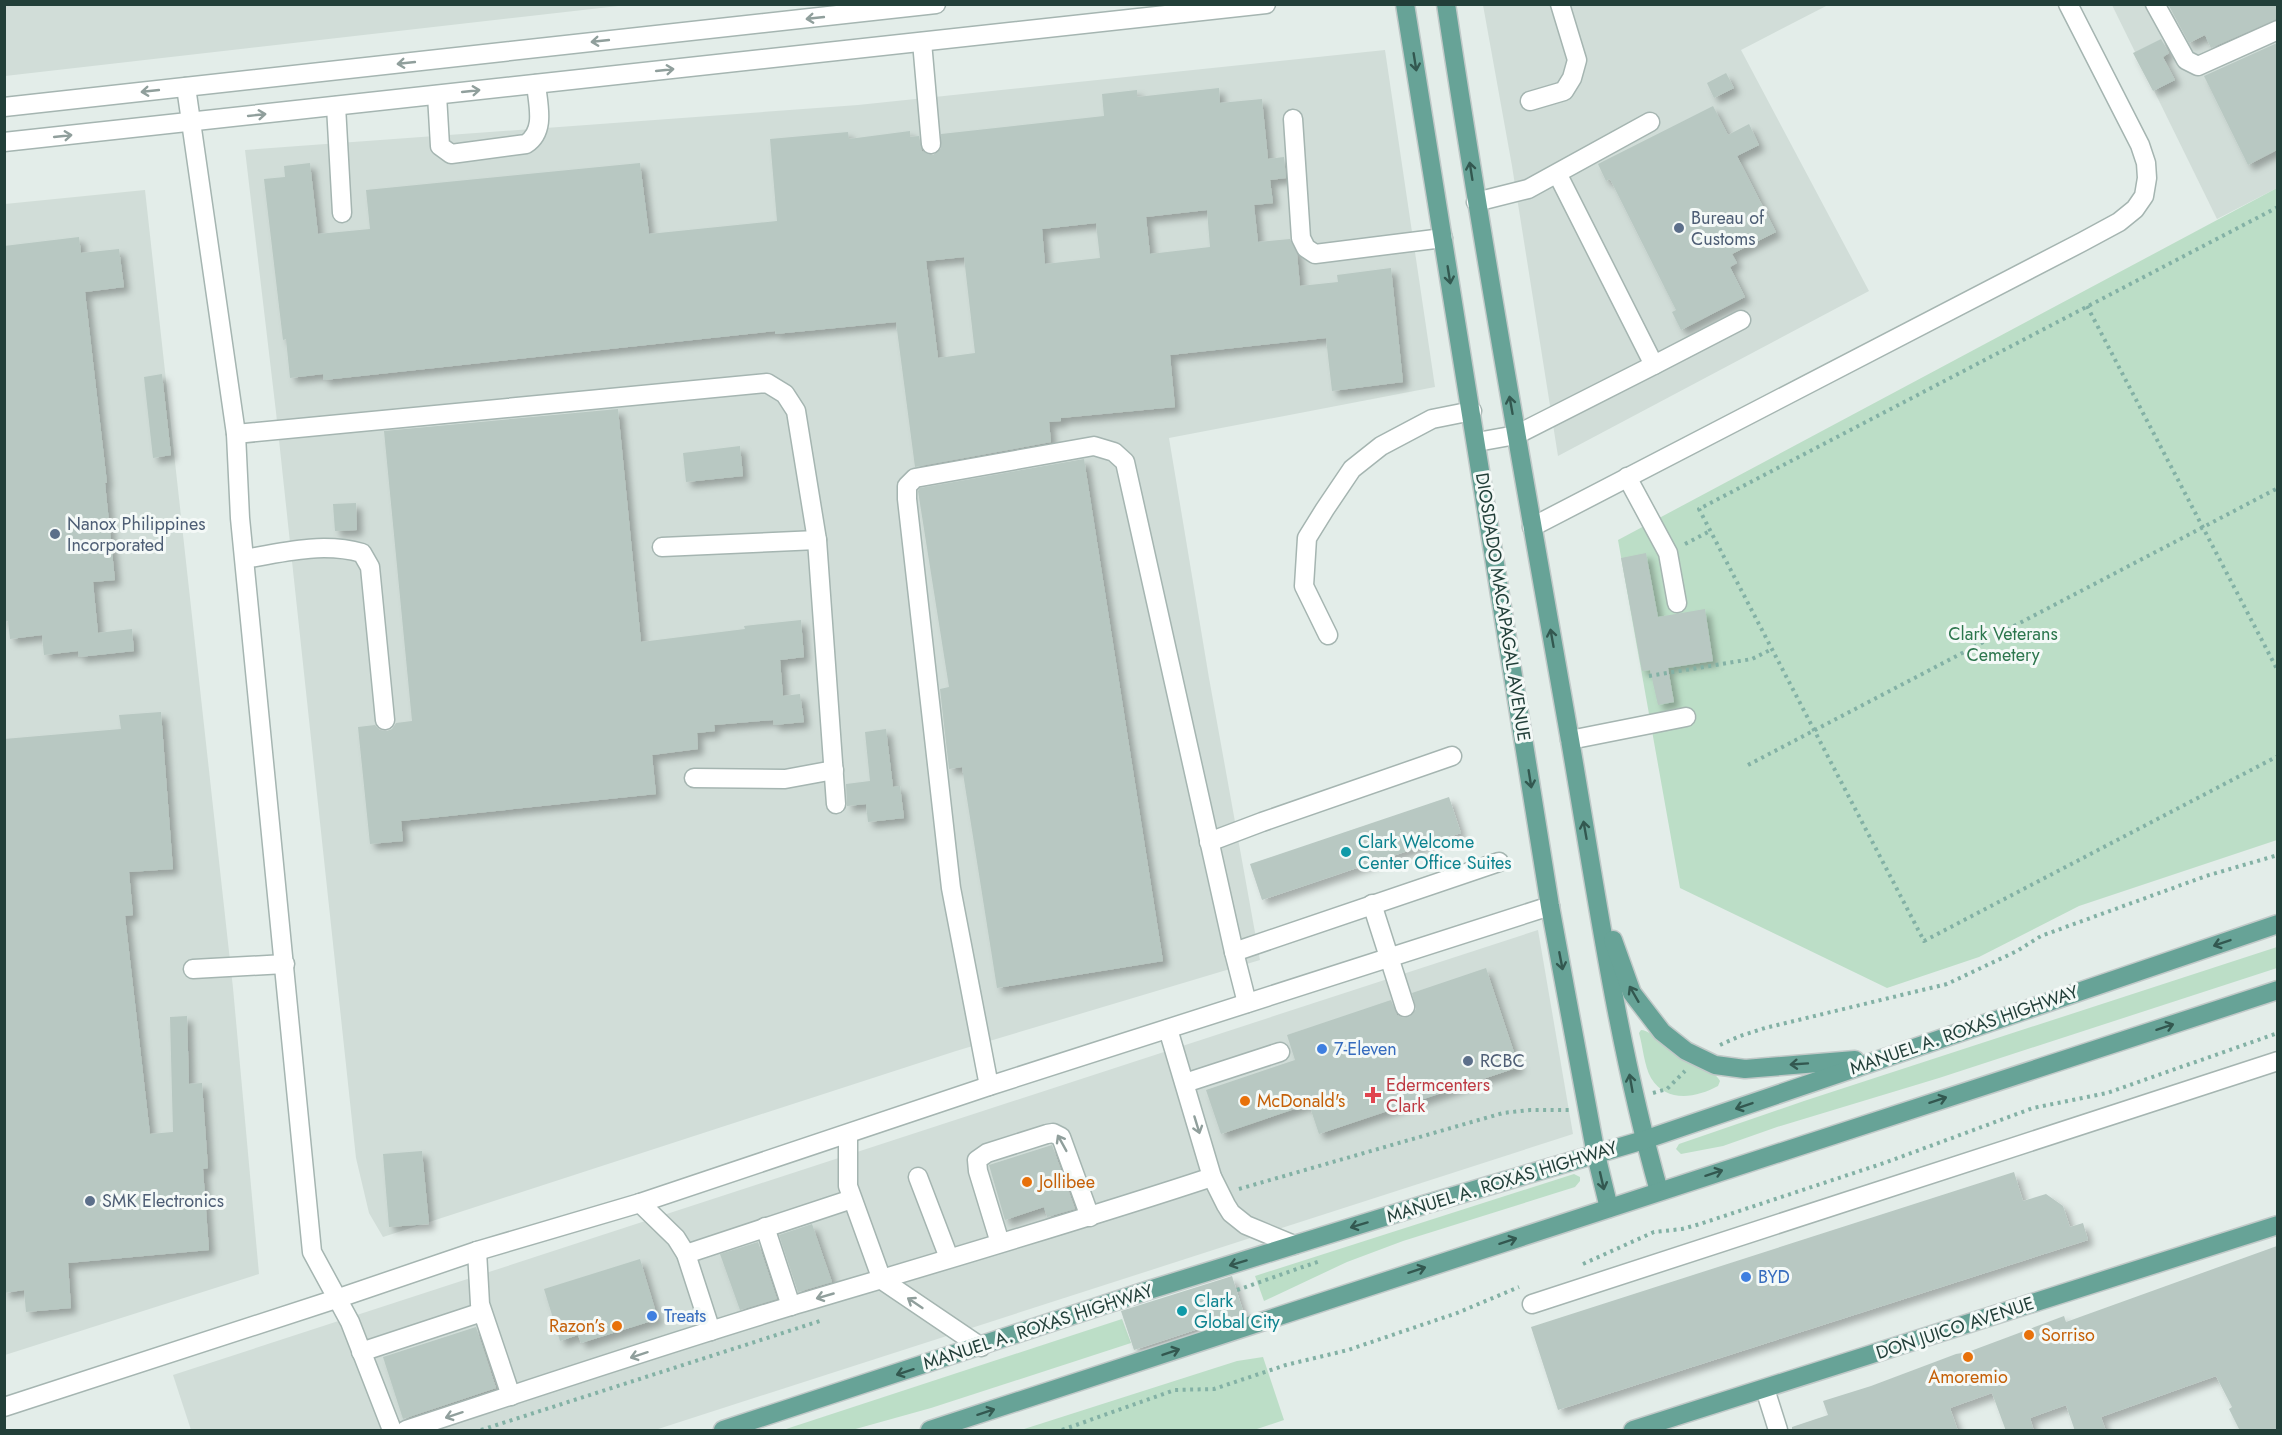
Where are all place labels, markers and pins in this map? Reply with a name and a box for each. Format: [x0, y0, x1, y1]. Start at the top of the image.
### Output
place label: Bureau of Customs [1691, 205, 1765, 252]
marker: Bureau of Customs [1672, 221, 1686, 235]
place label: Nanox Philippines Incorporated [67, 511, 206, 558]
marker: Nanox Philippines Incorporated [48, 527, 62, 541]
place label: Clark Welcome Center Office Suites [1358, 829, 1512, 876]
marker: Clark Welcome Center Office Suites [1339, 845, 1353, 859]
place label: 7-Eleven [1334, 1036, 1397, 1062]
marker: 7-Eleven [1315, 1042, 1329, 1056]
place label: RCBC [1480, 1048, 1525, 1074]
marker: RCBC [1461, 1054, 1475, 1068]
place label: Edermcenters Clark [1386, 1072, 1490, 1119]
marker: Edermcenters Clark [1364, 1086, 1382, 1104]
place label: McDonald's [1257, 1088, 1345, 1114]
marker: McDonald's [1238, 1094, 1252, 1108]
place label: Jollibee [1037, 1169, 1095, 1195]
marker: Jollibee [1020, 1175, 1034, 1189]
place label: SMK Electronics [102, 1188, 224, 1214]
marker: SMK Electronics [83, 1194, 97, 1208]
place label: BYD [1758, 1264, 1790, 1290]
marker: BYD [1739, 1270, 1753, 1284]
place label: Clark Global City [1194, 1288, 1280, 1335]
place label: Treats [664, 1303, 706, 1329]
marker: Clark Global City [1175, 1304, 1189, 1318]
marker: Treats [645, 1309, 659, 1323]
place label: Razon’s [549, 1313, 605, 1339]
marker: Razon’s [610, 1319, 624, 1333]
place label: Sorriso [2041, 1322, 2095, 1348]
marker: Sorriso [2022, 1328, 2036, 1342]
marker: Amoremio [1961, 1350, 1975, 1364]
place label: Amoremio [1928, 1364, 2008, 1390]

